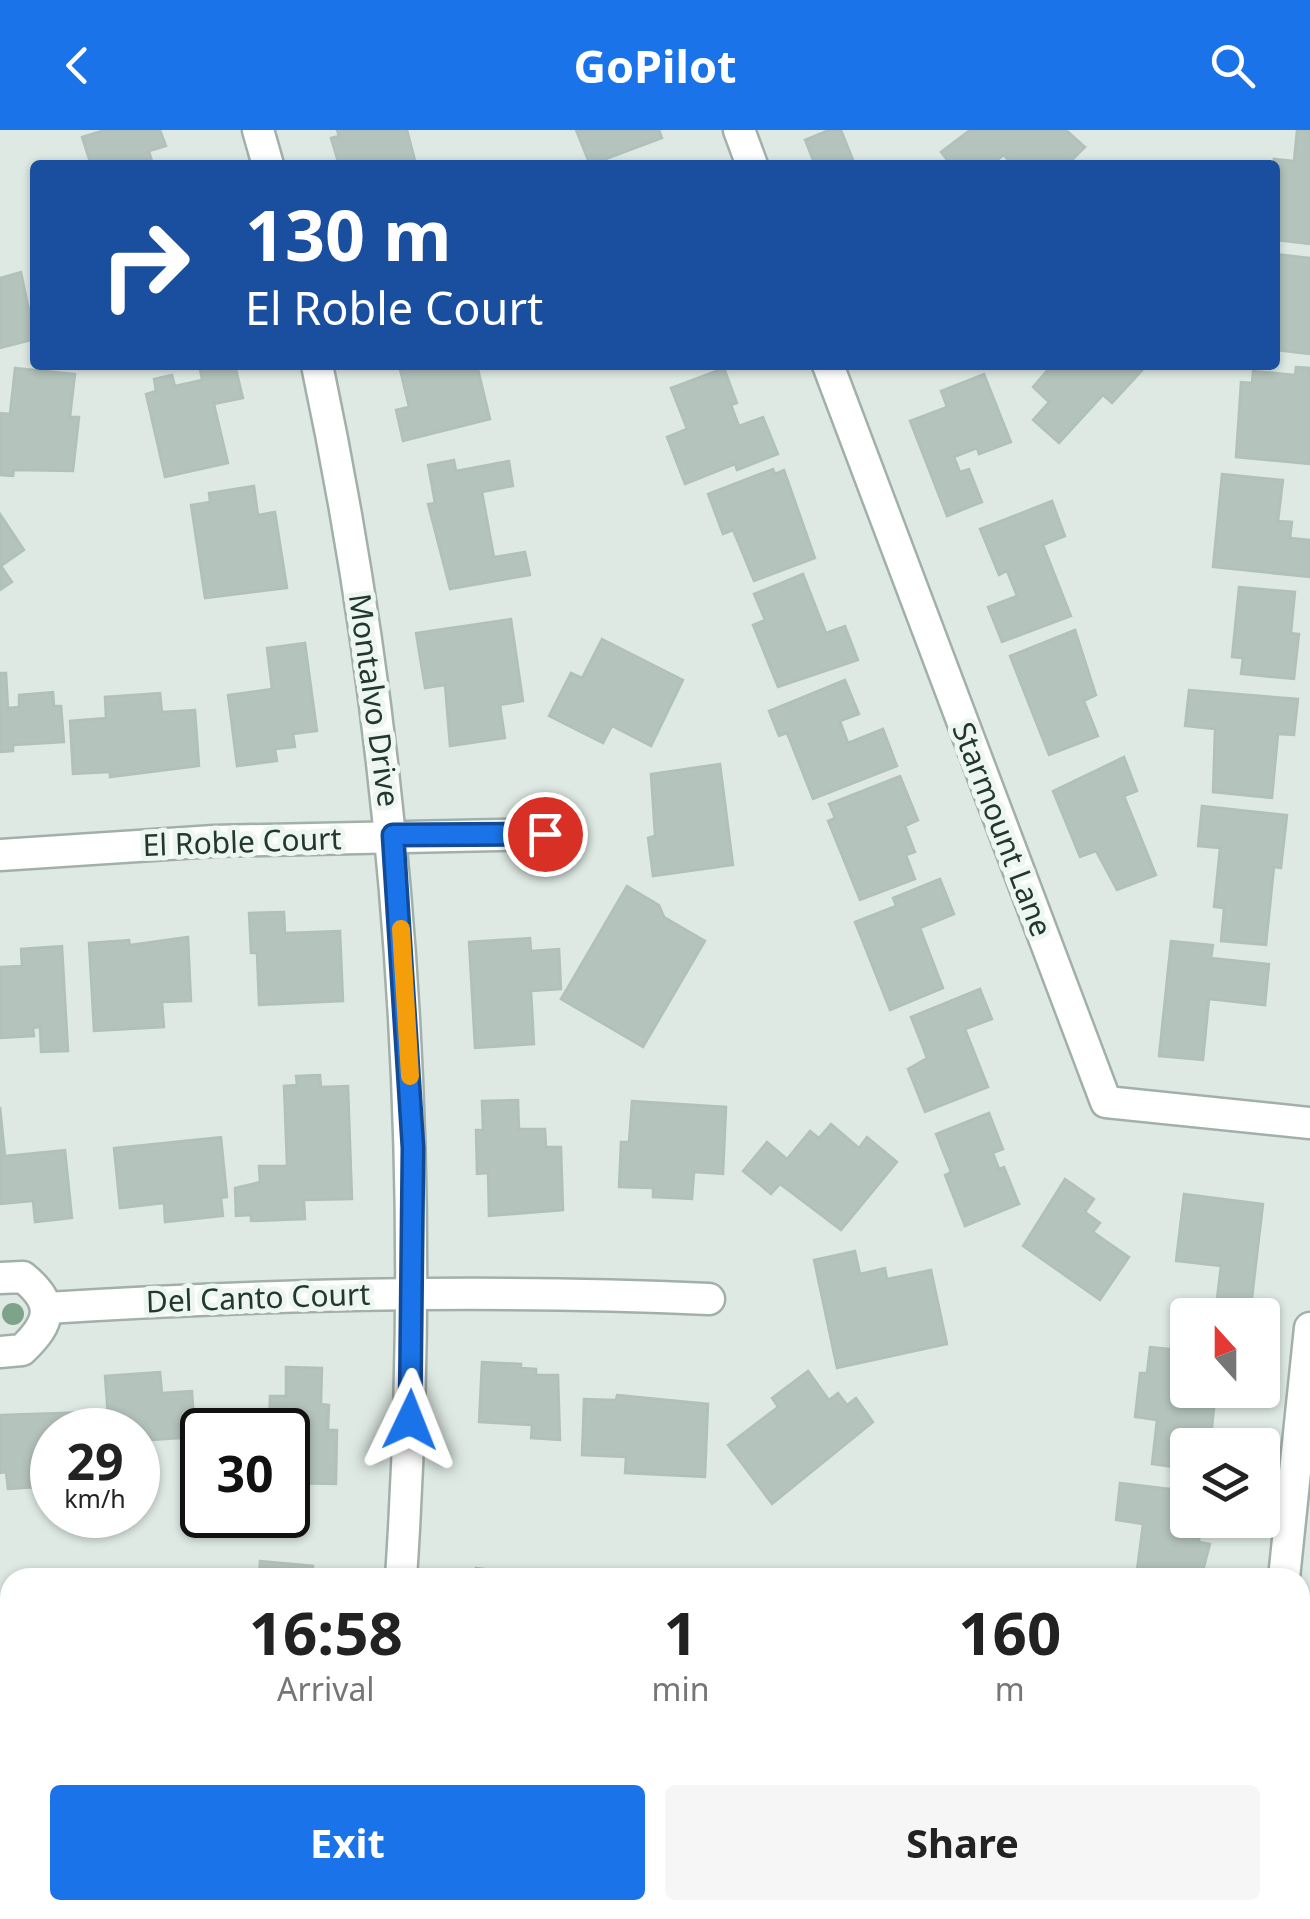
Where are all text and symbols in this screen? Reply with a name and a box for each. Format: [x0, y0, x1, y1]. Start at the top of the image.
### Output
text: GoPilot [573, 35, 737, 96]
icon: back [50, 38, 105, 93]
icon: search [1205, 38, 1260, 93]
text: 130 m [245, 186, 452, 282]
icon: right [80, 200, 210, 330]
text: El Roble Court [245, 277, 543, 338]
street label: Montalvo Drive [340, 591, 410, 809]
street label: Starmount Lane [943, 716, 1063, 942]
pin [503, 792, 588, 877]
icon: arrive [518, 807, 573, 862]
street label: El Roble Court [142, 817, 342, 865]
street label: Del Canto Court [145, 1273, 371, 1321]
north arrow [1170, 1298, 1280, 1408]
map controls [1170, 1298, 1280, 1538]
position arrow [358, 1368, 462, 1472]
speed limit sign: 30 [180, 1408, 310, 1538]
text: 29 [66, 1427, 124, 1495]
button: layers [1170, 1428, 1280, 1538]
text: km/h [64, 1481, 126, 1515]
text: 16:58 [249, 1591, 403, 1673]
text: 1 [663, 1591, 698, 1673]
text: 160 [958, 1591, 1061, 1673]
text: Arrival [277, 1667, 375, 1710]
text: min [652, 1667, 710, 1710]
text: m [995, 1667, 1025, 1710]
button: Exit [50, 1785, 645, 1900]
button: Share [665, 1785, 1260, 1900]

